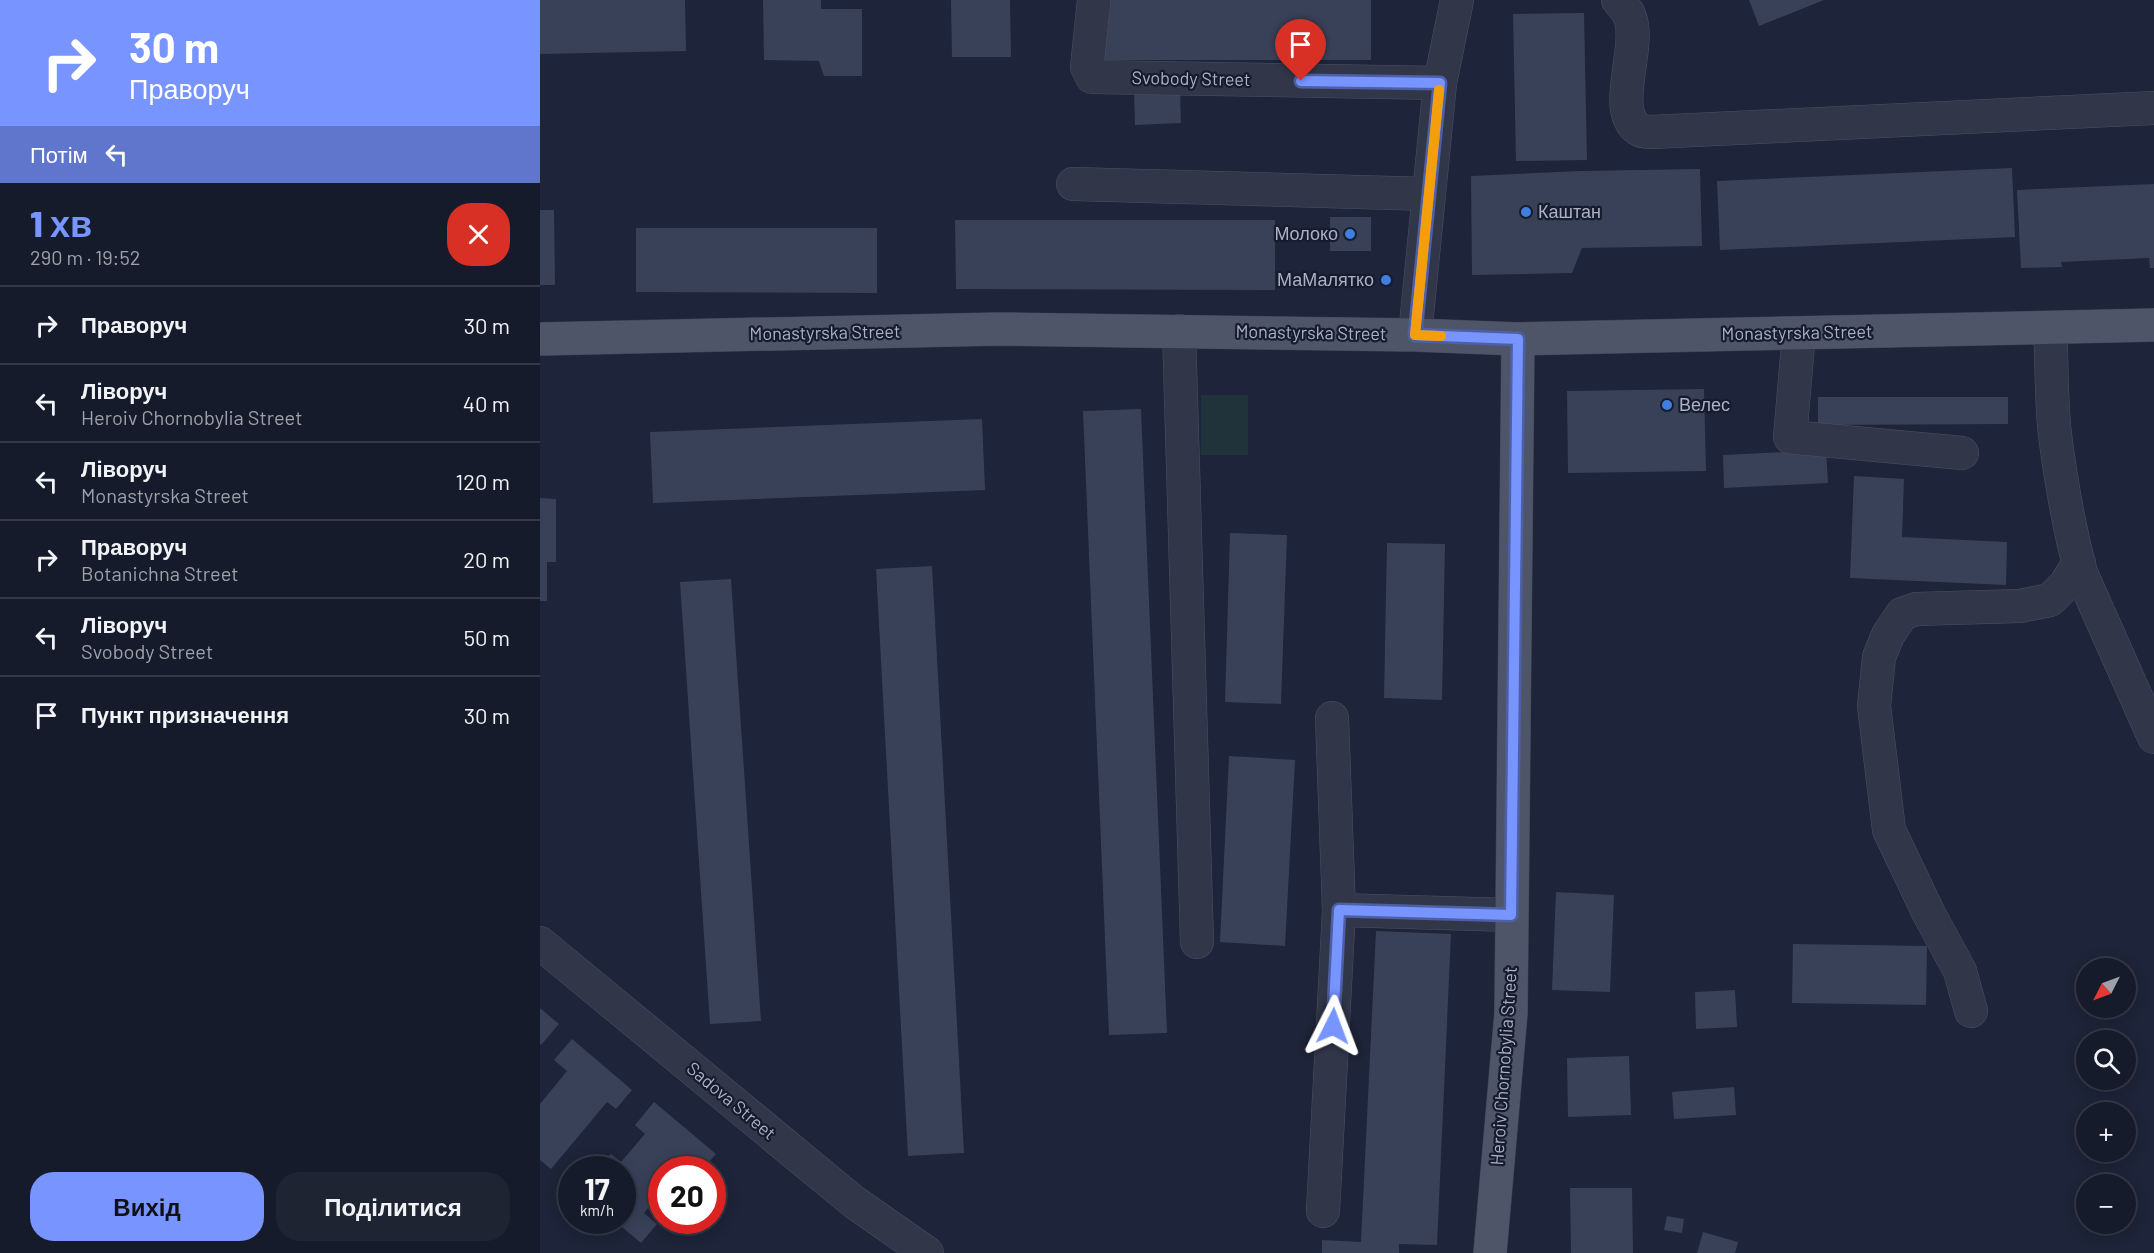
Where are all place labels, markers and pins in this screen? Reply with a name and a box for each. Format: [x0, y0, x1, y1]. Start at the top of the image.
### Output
pin [1275, 19, 1326, 81]
place label: Каштан [1538, 200, 1601, 222]
marker: Каштан [1519, 205, 1533, 219]
place label: Молоко [1274, 222, 1338, 244]
marker: Молоко [1343, 227, 1357, 241]
place label: МаМалятко [1277, 268, 1374, 290]
marker: МаМалятко [1379, 273, 1393, 287]
place label: Велес [1679, 393, 1730, 415]
marker: Велес [1660, 398, 1674, 412]

